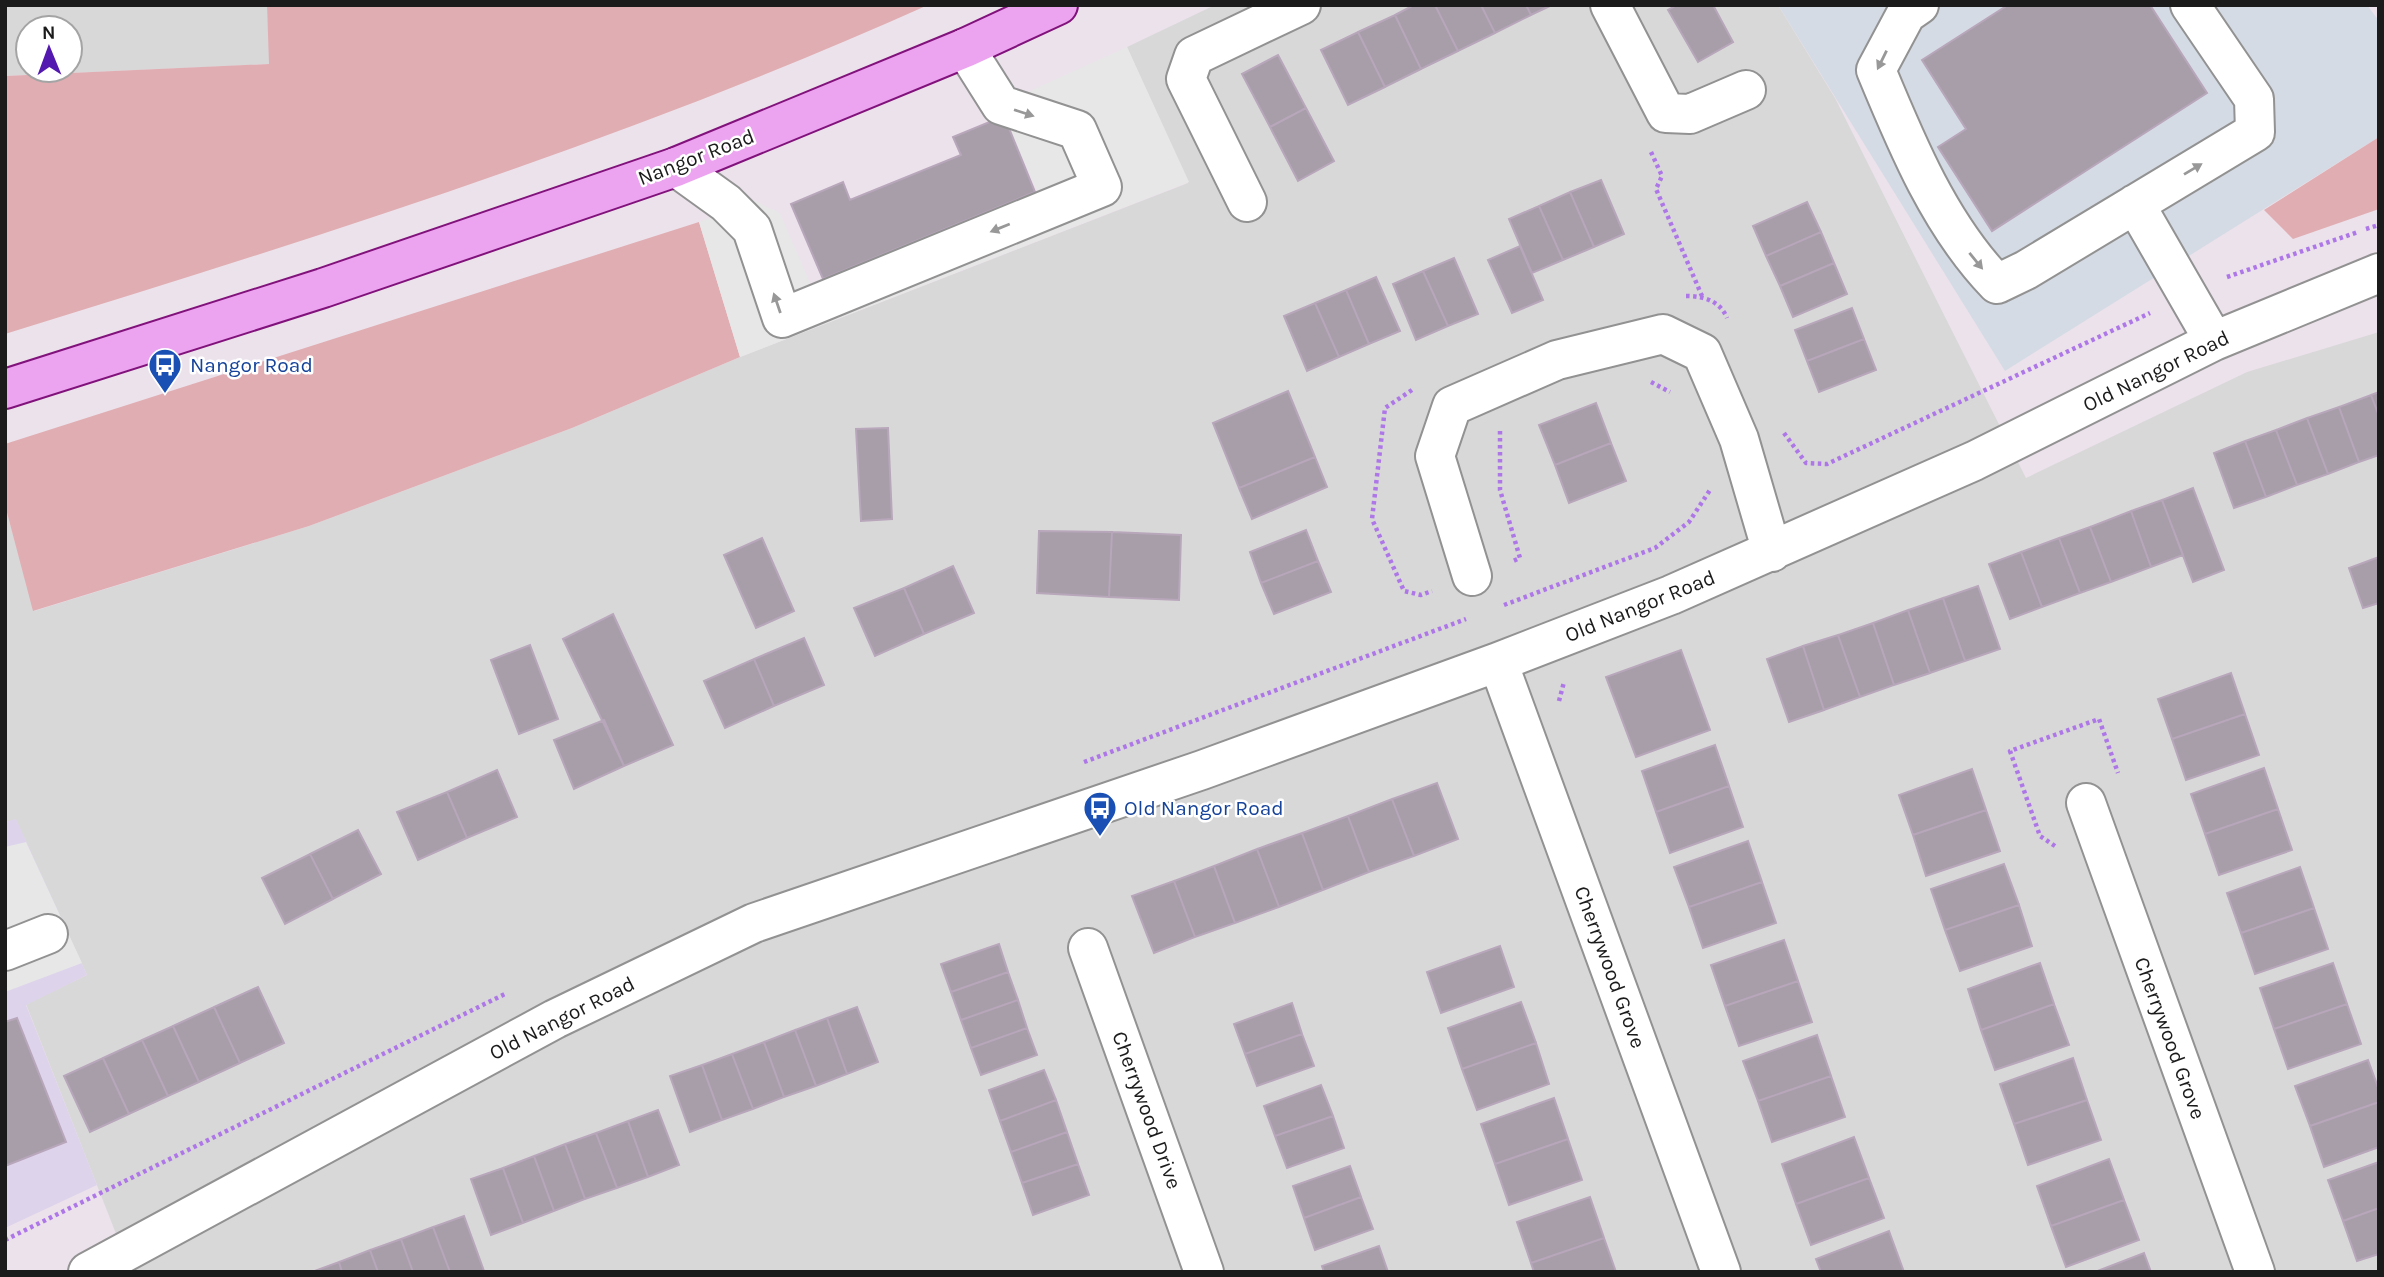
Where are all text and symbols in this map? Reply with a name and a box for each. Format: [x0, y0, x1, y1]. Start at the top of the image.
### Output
north arrow [14, 14, 84, 84]
text: N [42, 22, 56, 44]
one-way arrow [1876, 50, 1887, 70]
one-way arrow [1014, 108, 1035, 119]
street label: Nangor Road [634, 124, 758, 190]
one-way arrow [2184, 162, 2203, 175]
one-way arrow [990, 223, 1011, 234]
one-way arrow [1968, 252, 1983, 269]
one-way arrow [771, 292, 782, 313]
street label: Old Nangor Road [2079, 325, 2233, 417]
bus stop icon: Nangor Road [146, 346, 184, 395]
place label: Nangor Road [190, 353, 313, 377]
street label: Old Nangor Road [1561, 565, 1719, 647]
bus stop icon: Old Nangor Road [1081, 789, 1119, 838]
place label: Old Nangor Road [1124, 796, 1284, 820]
street label: Cherrywood Grove [1570, 883, 1650, 1051]
street label: Cherrywood Grove [2130, 954, 2210, 1122]
street label: Old Nangor Road [485, 971, 639, 1065]
street label: Cherrywood Drive [1107, 1028, 1187, 1192]

